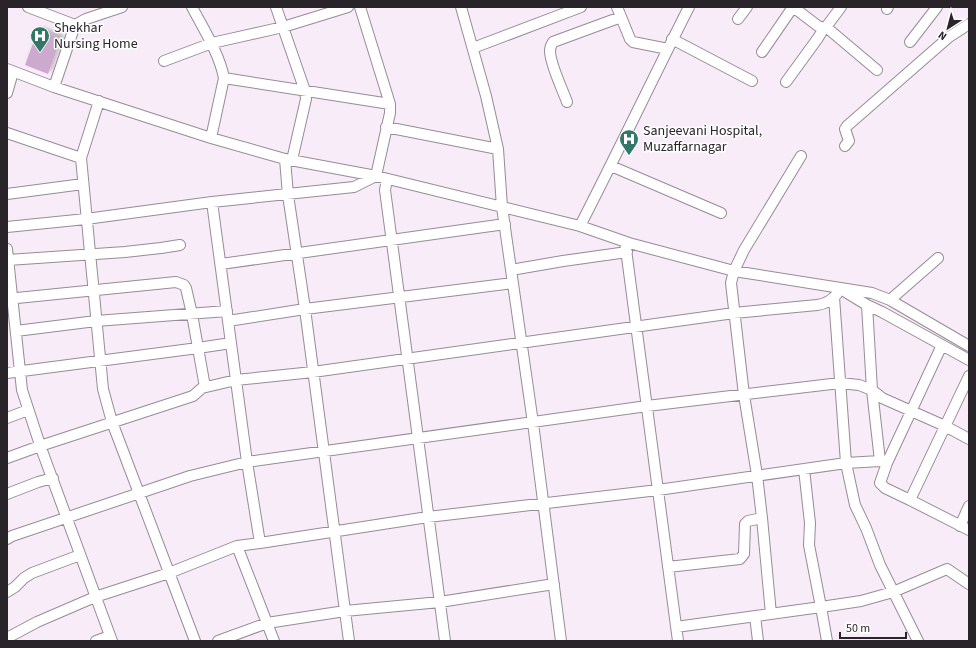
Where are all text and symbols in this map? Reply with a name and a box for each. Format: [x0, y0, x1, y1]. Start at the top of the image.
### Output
north arrow [928, 8, 968, 48]
place label: Shekhar Nursing Home [54, 18, 138, 54]
hospital icon: Shekhar Nursing Home [29, 25, 51, 53]
text: N [935, 27, 950, 44]
place label: Sanjeevani Hospital, Muzaffarnagar [643, 121, 762, 157]
hospital icon: Sanjeevani Hospital, Muzaffarnagar [618, 128, 640, 156]
scale bar [840, 614, 906, 640]
text: 50 m [846, 620, 870, 637]

